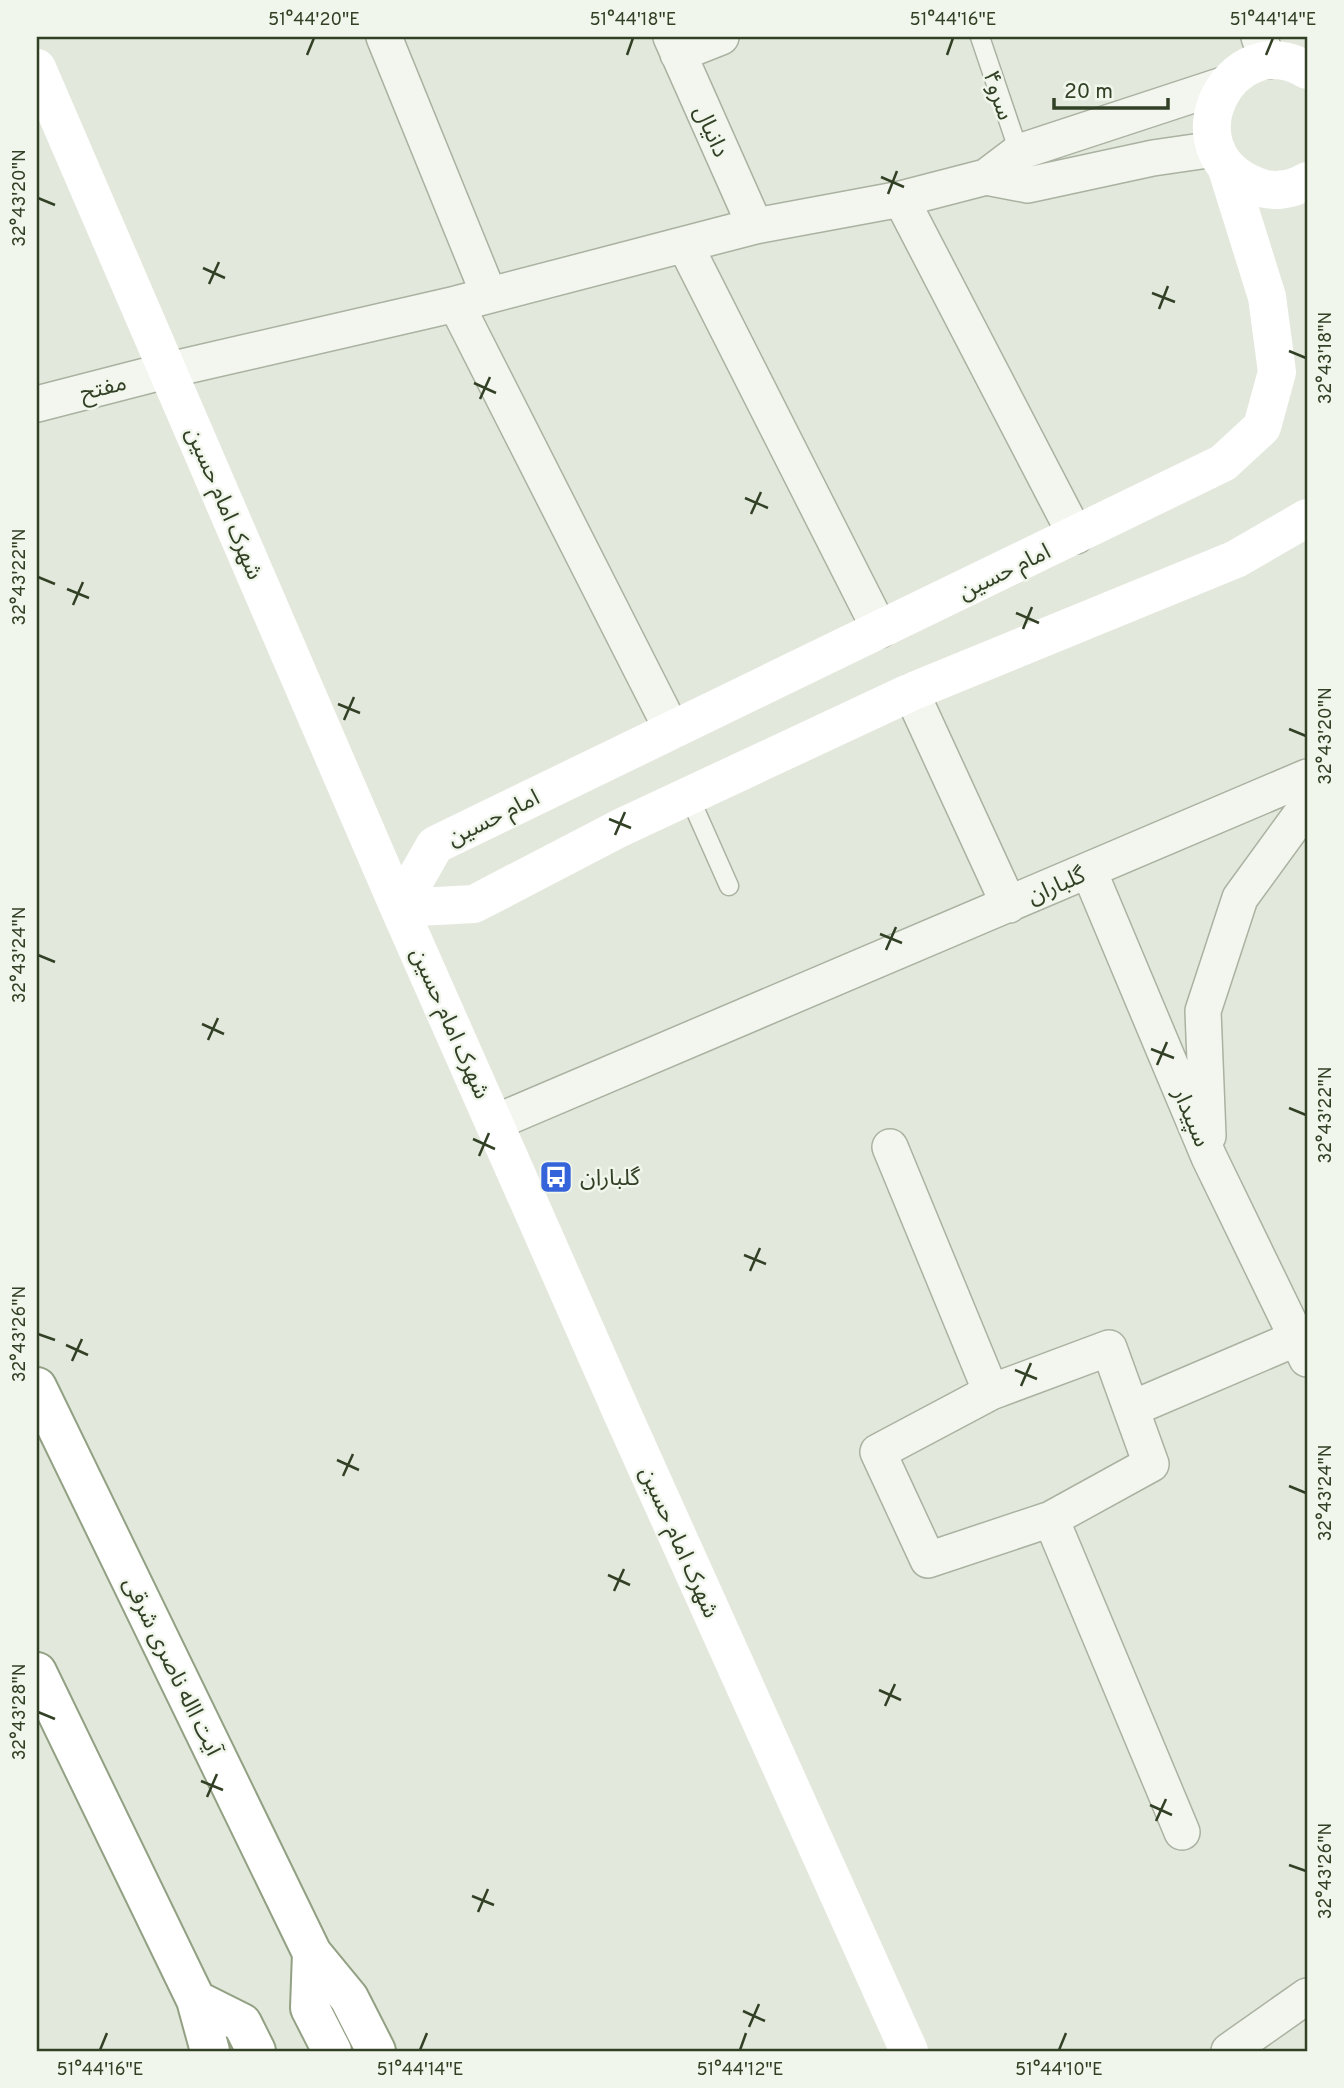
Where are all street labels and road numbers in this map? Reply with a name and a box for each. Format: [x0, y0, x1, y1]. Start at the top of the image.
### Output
street label: سرو۴ [975, 67, 1019, 124]
street label: دانیال [686, 102, 734, 163]
street label: مفتح [77, 370, 130, 409]
street label: شهرک امام حسین [177, 423, 268, 585]
street label: امام حسین [954, 538, 1056, 609]
street label: امام حسین [443, 784, 545, 855]
street label: گلباران [1024, 862, 1091, 912]
street label: شهرک امام حسین [401, 944, 495, 1105]
street label: سپیدار [1164, 1083, 1215, 1152]
street label: شهرک امام حسین [630, 1463, 724, 1624]
street label: آیت االه ناصری شرقی [115, 1573, 227, 1763]

